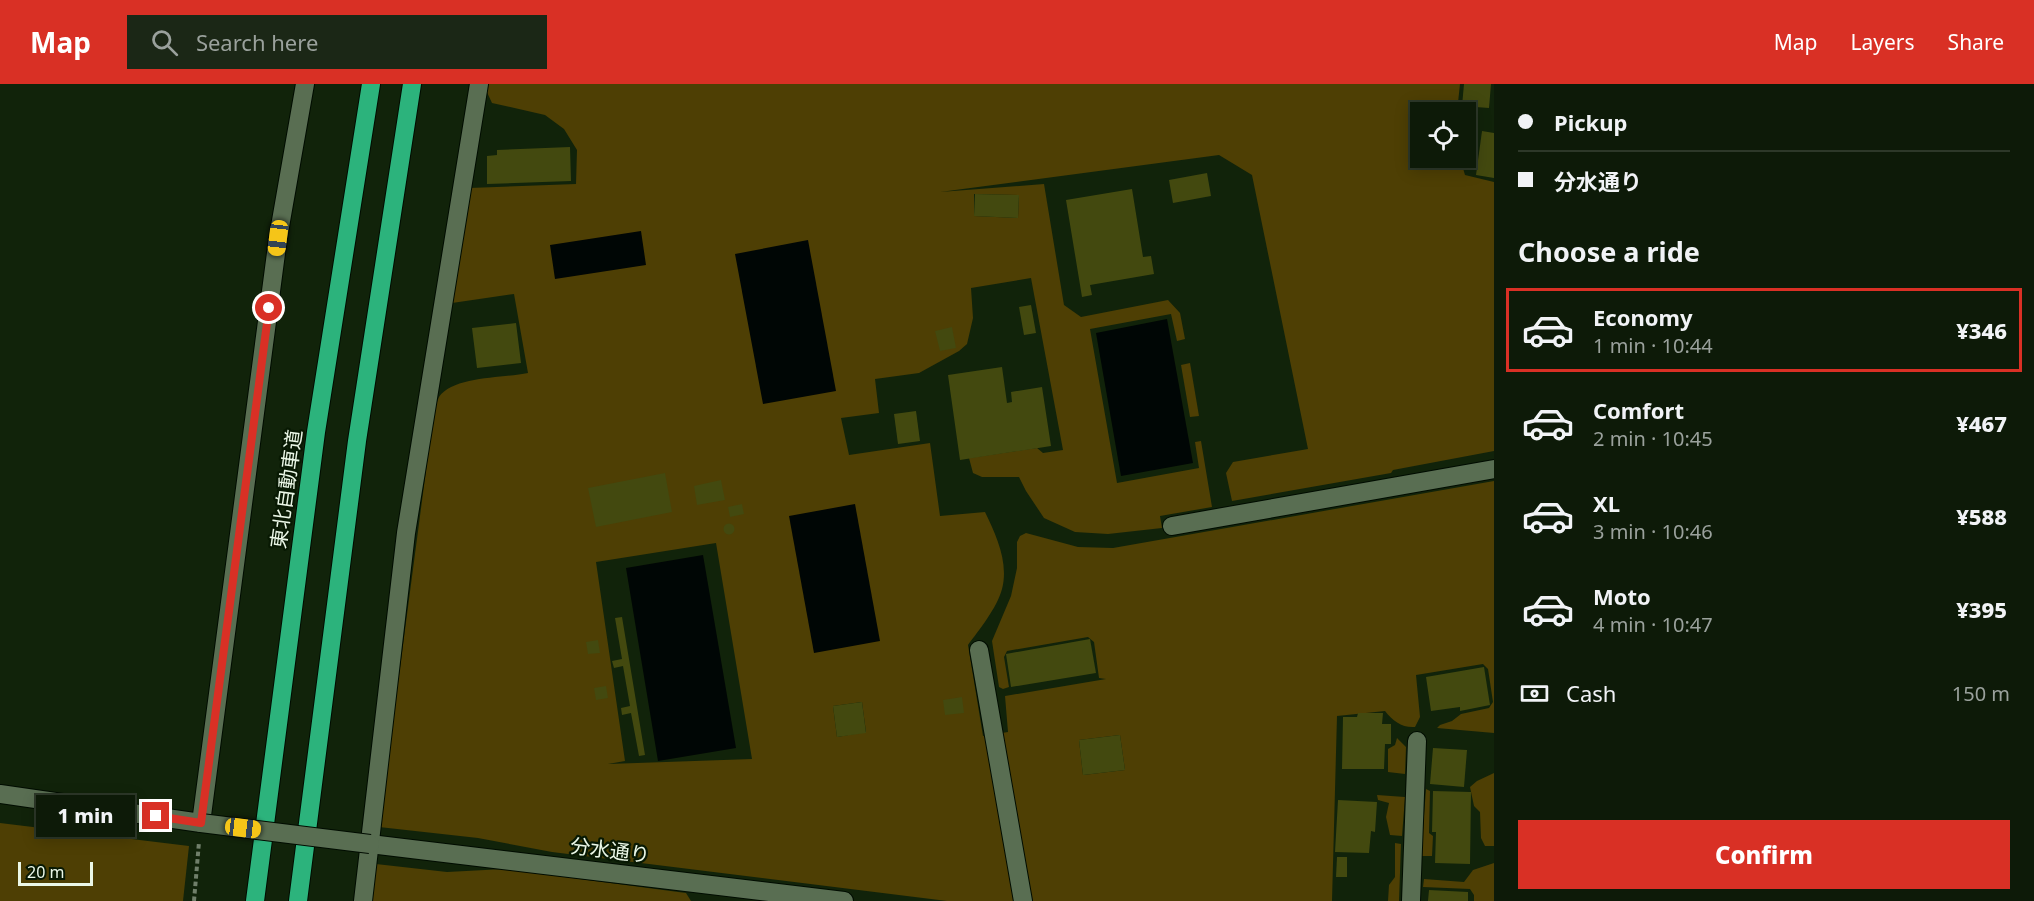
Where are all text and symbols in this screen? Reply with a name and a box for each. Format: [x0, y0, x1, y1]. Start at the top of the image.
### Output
search box [127, 15, 547, 69]
text: Map [30, 23, 91, 61]
icon: search [148, 26, 181, 59]
text: Search here [196, 27, 318, 57]
text: Map [1774, 28, 1818, 56]
text: Layers [1851, 28, 1915, 56]
text: Share [1948, 28, 2004, 56]
map controls [1410, 102, 1476, 168]
button: locate [1410, 102, 1476, 168]
text: Pickup [1554, 107, 1627, 137]
text: 分水通り [1554, 166, 1642, 196]
car [267, 219, 289, 257]
text: Choose a ride [1518, 233, 1700, 270]
route start [255, 294, 282, 321]
text: Economy [1593, 302, 1692, 332]
icon: car [1521, 303, 1575, 357]
text: ¥346 [1956, 315, 2007, 345]
text: 1 min · 10:44 [1593, 332, 1713, 359]
text: Comfort [1593, 395, 1684, 425]
icon: car [1521, 396, 1575, 450]
text: ¥467 [1956, 408, 2007, 438]
text: 2 min · 10:45 [1593, 425, 1713, 452]
street label: 東北自動車道 [264, 428, 308, 550]
text: XL [1593, 488, 1620, 518]
icon: car [1521, 489, 1575, 543]
text: ¥588 [1956, 501, 2007, 531]
text: 3 min · 10:46 [1593, 518, 1713, 545]
text: Moto [1593, 581, 1651, 611]
icon: car [1521, 582, 1575, 636]
text: ¥395 [1956, 594, 2007, 624]
text: 4 min · 10:47 [1593, 611, 1713, 638]
icon: cash [1518, 677, 1551, 710]
text: Cash [1566, 678, 1616, 708]
text: 150 m [1952, 680, 2010, 707]
callout: 1 min [36, 795, 135, 837]
text: 1 min [58, 802, 113, 829]
route end [142, 802, 169, 829]
car [224, 817, 262, 839]
button: Confirm [1518, 820, 2010, 889]
street label: 分水通り [569, 832, 651, 868]
scale bar [18, 859, 93, 886]
text: 20 m [27, 861, 64, 883]

